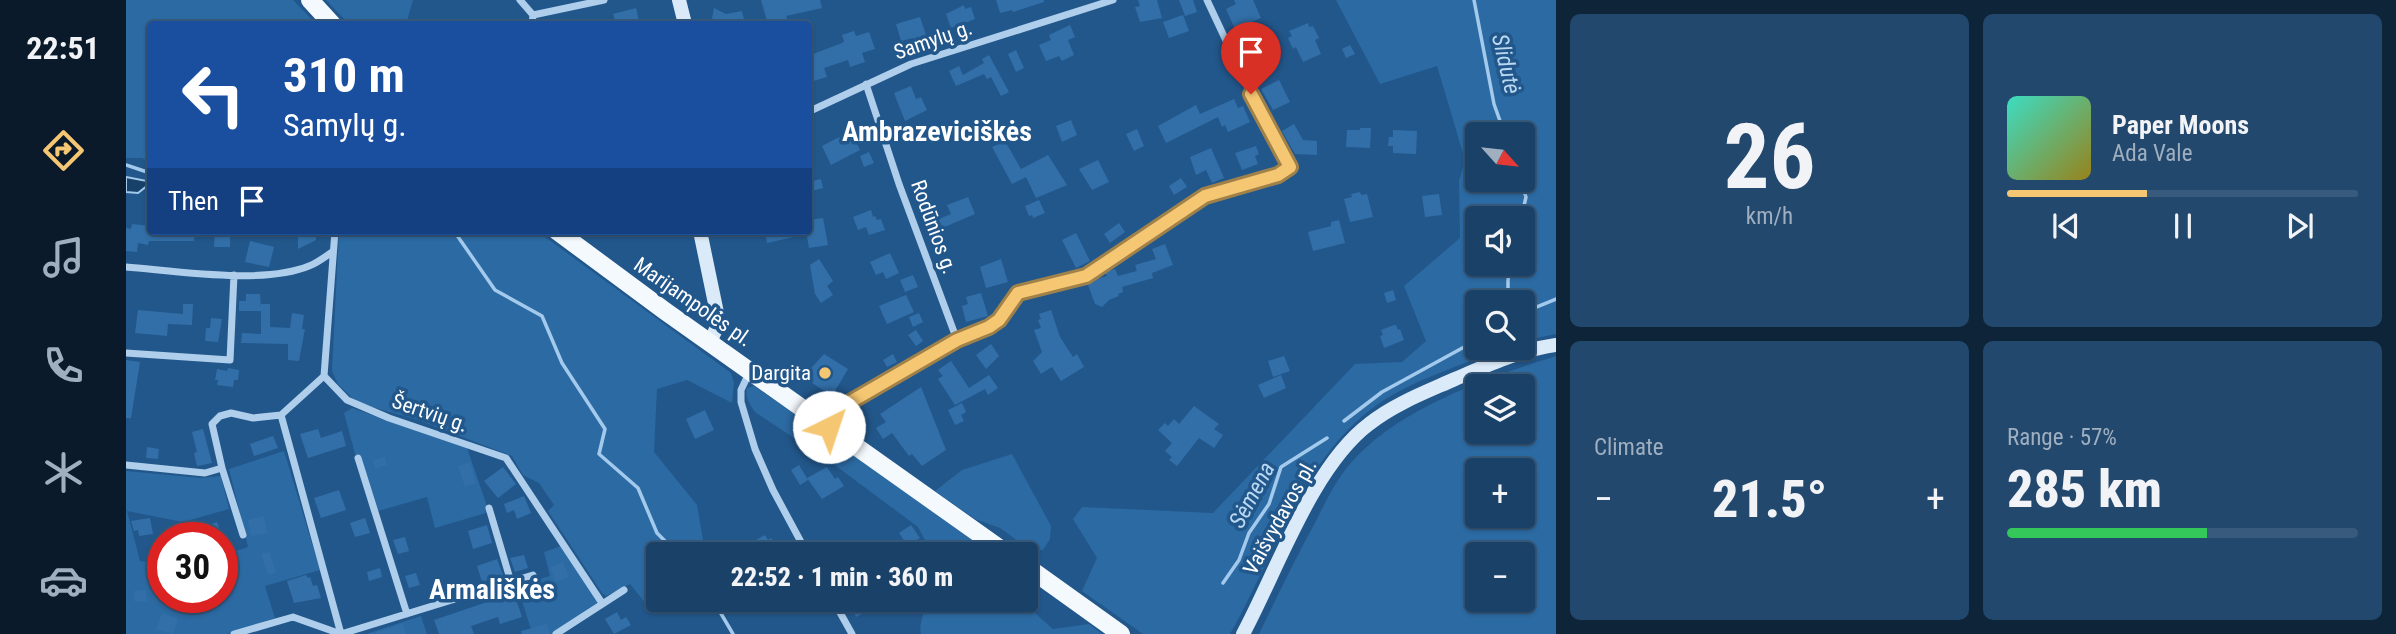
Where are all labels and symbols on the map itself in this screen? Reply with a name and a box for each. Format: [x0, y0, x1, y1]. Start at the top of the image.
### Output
street label: Samylų g. [891, 15, 975, 65]
pin [1221, 22, 1281, 94]
water label: Slidutė [1486, 31, 1526, 97]
district label: Ambrazeviciškės [842, 115, 1032, 148]
north arrow [1465, 122, 1535, 192]
street label: Rodūnios g. [906, 177, 962, 277]
street label: Marijampolės pl. [629, 252, 757, 352]
place label: Dargita [751, 361, 811, 385]
marker: Dargita [817, 365, 833, 381]
street label: Šertvių g. [389, 389, 471, 437]
position arrow [792, 390, 866, 464]
street label: Vaišvydavos pl. [1238, 455, 1322, 579]
water label: Sėmena [1223, 457, 1281, 533]
speed limit sign: 30 [147, 522, 238, 613]
district label: Armališkės [429, 573, 555, 606]

